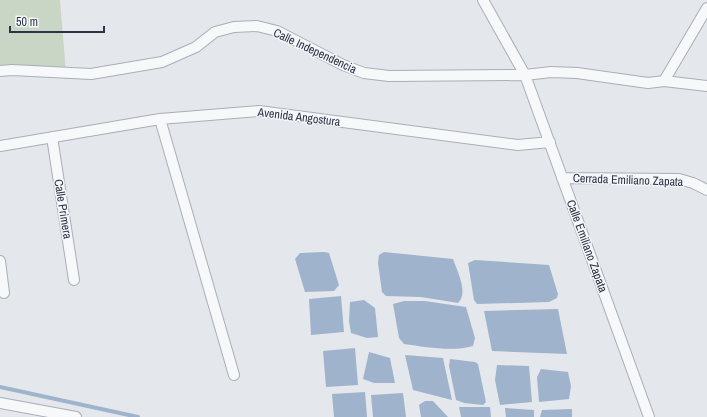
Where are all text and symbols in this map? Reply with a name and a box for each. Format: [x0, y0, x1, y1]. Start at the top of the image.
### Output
scale bar [10, 8, 104, 34]
text: 50 m [16, 14, 38, 30]
street label: Calle Independencia [271, 25, 360, 78]
street label: Avenida Angostura [256, 104, 342, 130]
street label: Cerrada Emiliano Zapata [573, 170, 684, 190]
street label: Calle Primera [50, 178, 76, 240]
street label: Calle Emiliano Zapata [563, 198, 611, 295]

